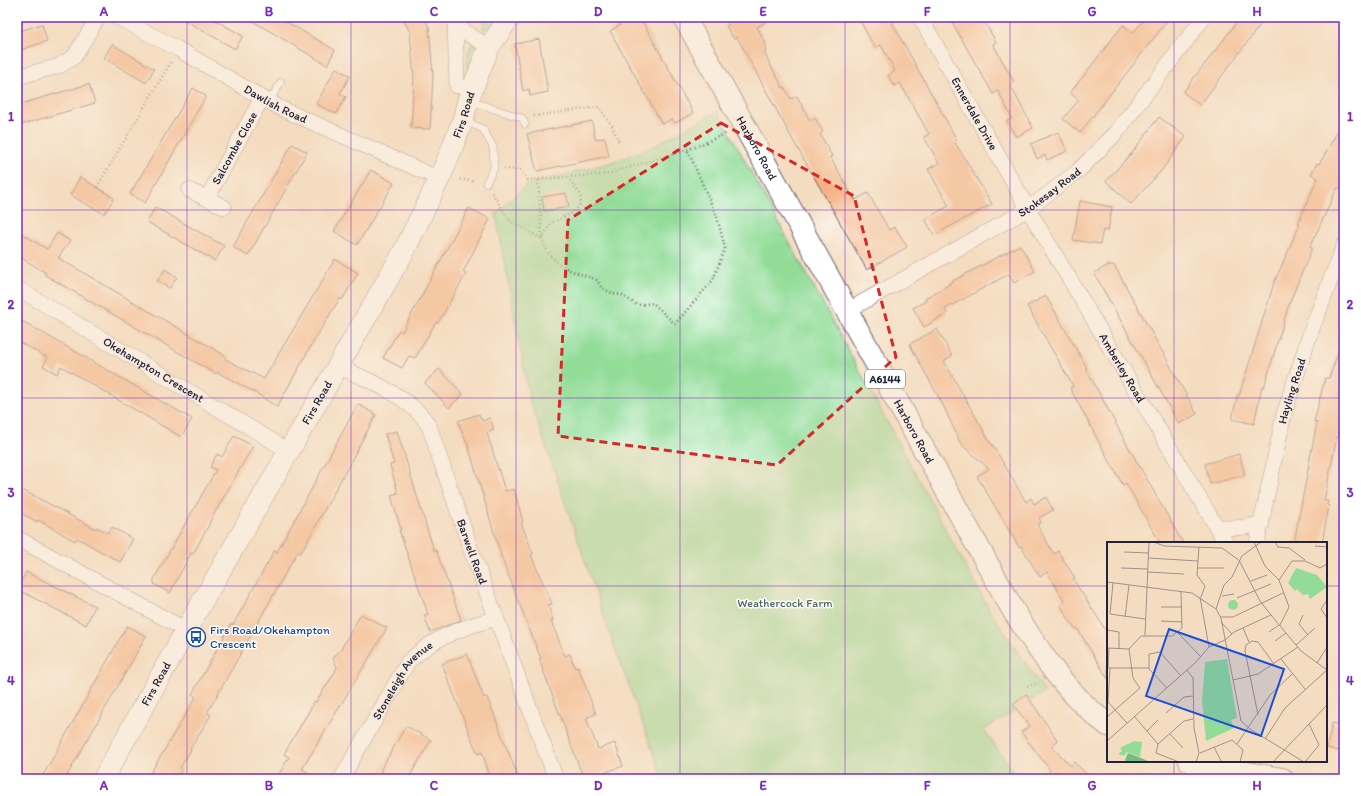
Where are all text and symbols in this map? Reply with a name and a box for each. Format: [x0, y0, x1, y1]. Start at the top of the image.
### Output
text: A [99, 4, 109, 19]
text: B [265, 4, 274, 19]
text: C [430, 4, 439, 19]
text: D [594, 4, 603, 19]
text: E [759, 4, 767, 19]
text: F [924, 4, 931, 19]
text: G [1088, 4, 1097, 19]
text: H [1253, 4, 1262, 19]
street label: Ennerdale Drive [948, 75, 1001, 153]
street label: Dawlish Road [241, 82, 310, 126]
street label: Firs Road [450, 89, 478, 140]
text: 1 [8, 109, 14, 124]
street label: Salcombe Close [209, 109, 260, 187]
text: 1 [1347, 109, 1353, 124]
street label: Harboro Road [733, 114, 780, 183]
street label: Stokesay Road [1016, 164, 1084, 220]
text: 2 [8, 297, 15, 312]
text: 2 [1347, 297, 1354, 312]
street label: Amberley Road [1096, 331, 1148, 405]
street label: Okehampton Crescent [100, 334, 207, 406]
street label: Hayling Road [1275, 356, 1309, 425]
road number: A6144 [865, 370, 905, 388]
street label: Firs Road [299, 378, 335, 427]
street label: Harboro Road [891, 397, 938, 466]
text: 3 [7, 485, 15, 500]
text: 3 [1346, 485, 1354, 500]
street label: Barwell Road [454, 517, 490, 587]
inset map [1107, 542, 1327, 762]
park label: Weathercock Farm [737, 596, 833, 610]
place label: Firs Road/Okehampton Crescent [210, 623, 330, 651]
bus stop icon: Firs Road/Okehampton Crescent [185, 626, 207, 648]
street label: Stoneleigh Avenue [369, 638, 435, 722]
street label: Firs Road [138, 659, 174, 708]
text: 4 [7, 673, 15, 688]
text: 4 [1346, 673, 1354, 688]
text: A [99, 778, 109, 793]
text: B [265, 778, 274, 793]
text: C [430, 778, 439, 793]
text: D [594, 778, 603, 793]
text: E [759, 778, 767, 793]
text: F [924, 778, 931, 793]
text: G [1088, 778, 1097, 793]
text: H [1253, 778, 1262, 793]

